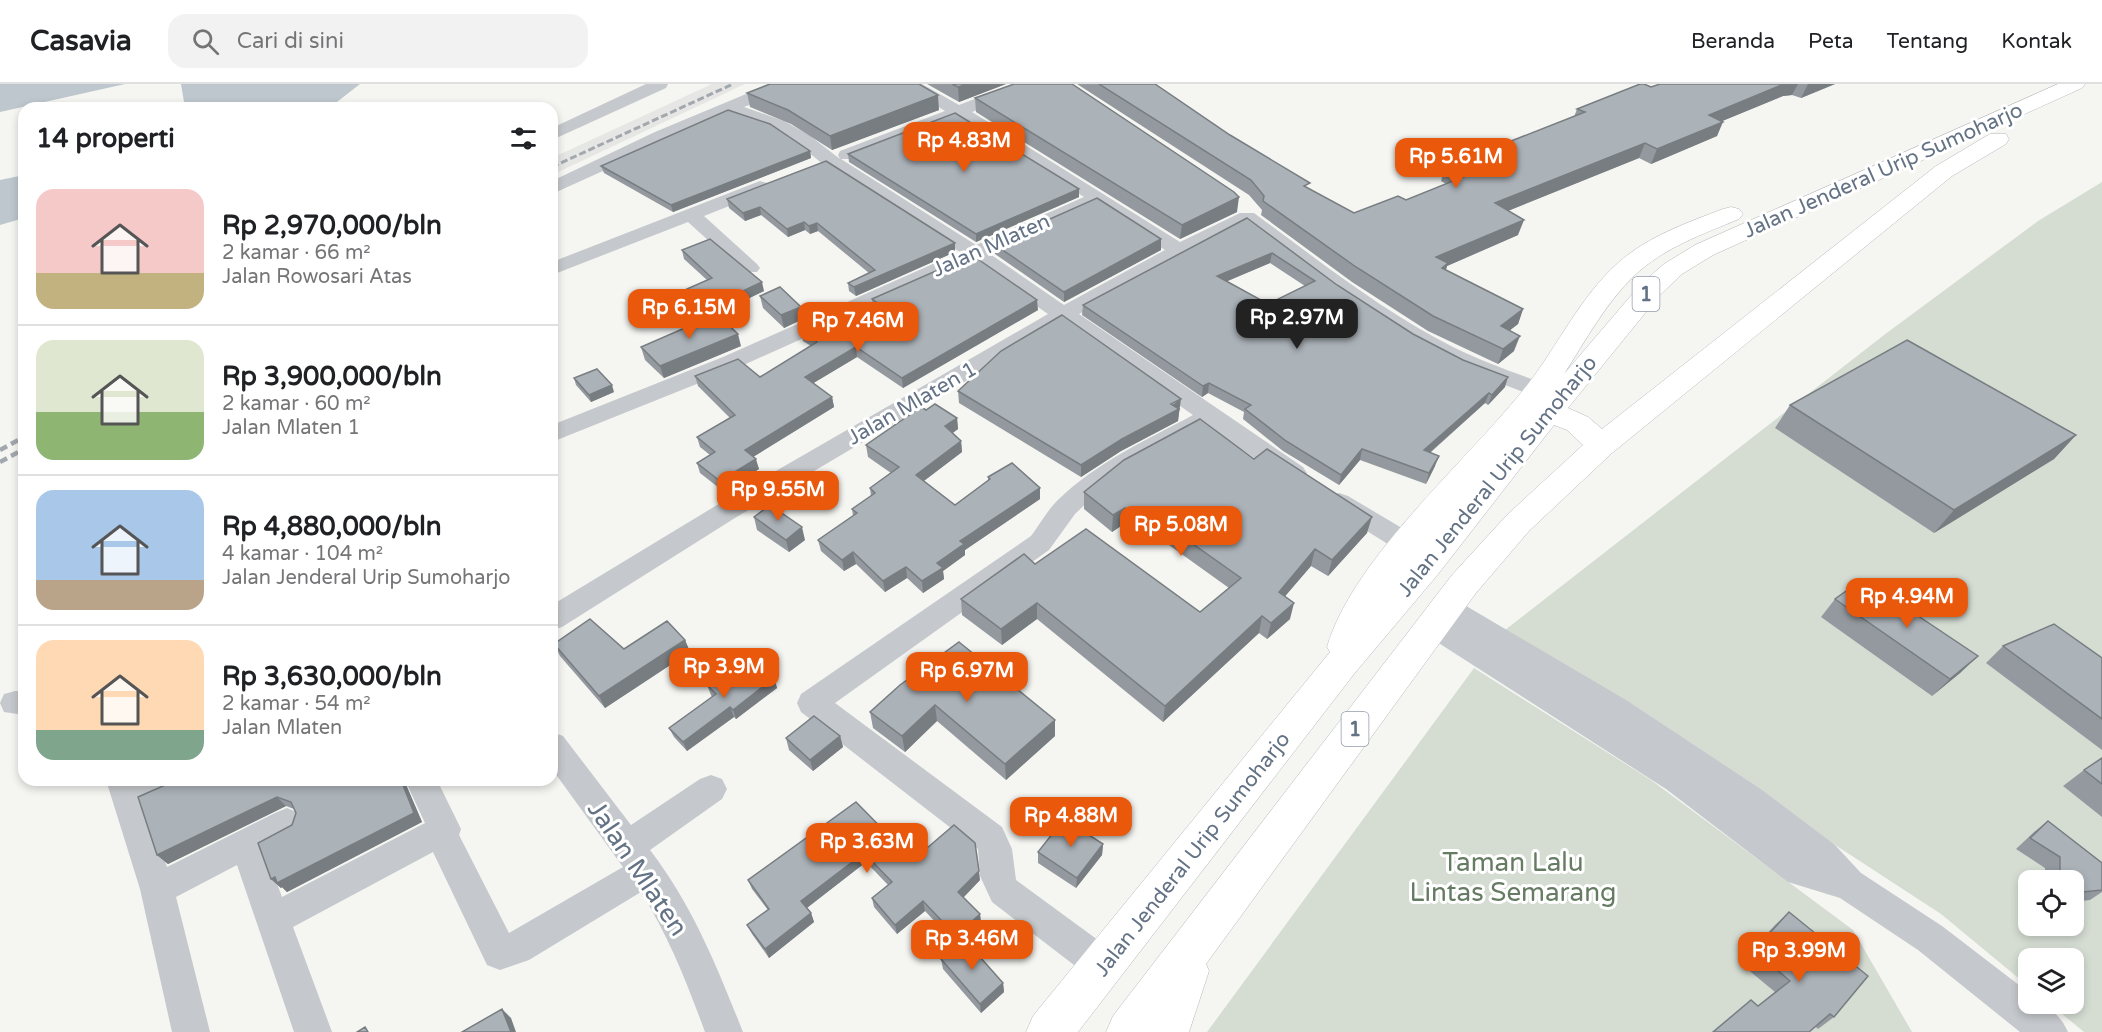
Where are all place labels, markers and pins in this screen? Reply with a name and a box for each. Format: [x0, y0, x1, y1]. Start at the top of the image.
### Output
pin: Rp 4.83M [902, 122, 1026, 173]
pin: Rp 5.61M [1394, 138, 1518, 189]
pin: Rp 6.15M [627, 289, 751, 340]
pin: Rp 2.97M [1235, 299, 1359, 350]
pin: Rp 7.46M [796, 302, 920, 353]
pin: Rp 9.55M [716, 471, 840, 522]
pin: Rp 5.08M [1119, 506, 1243, 557]
pin: Rp 4.94M [1845, 578, 1969, 629]
pin: Rp 3.9M [669, 648, 779, 699]
pin: Rp 6.97M [905, 652, 1029, 703]
pin: Rp 4.88M [1009, 797, 1133, 848]
pin: Rp 3.63M [805, 823, 929, 874]
pin: Rp 3.46M [910, 920, 1034, 971]
pin: Rp 3.99M [1737, 932, 1861, 983]

